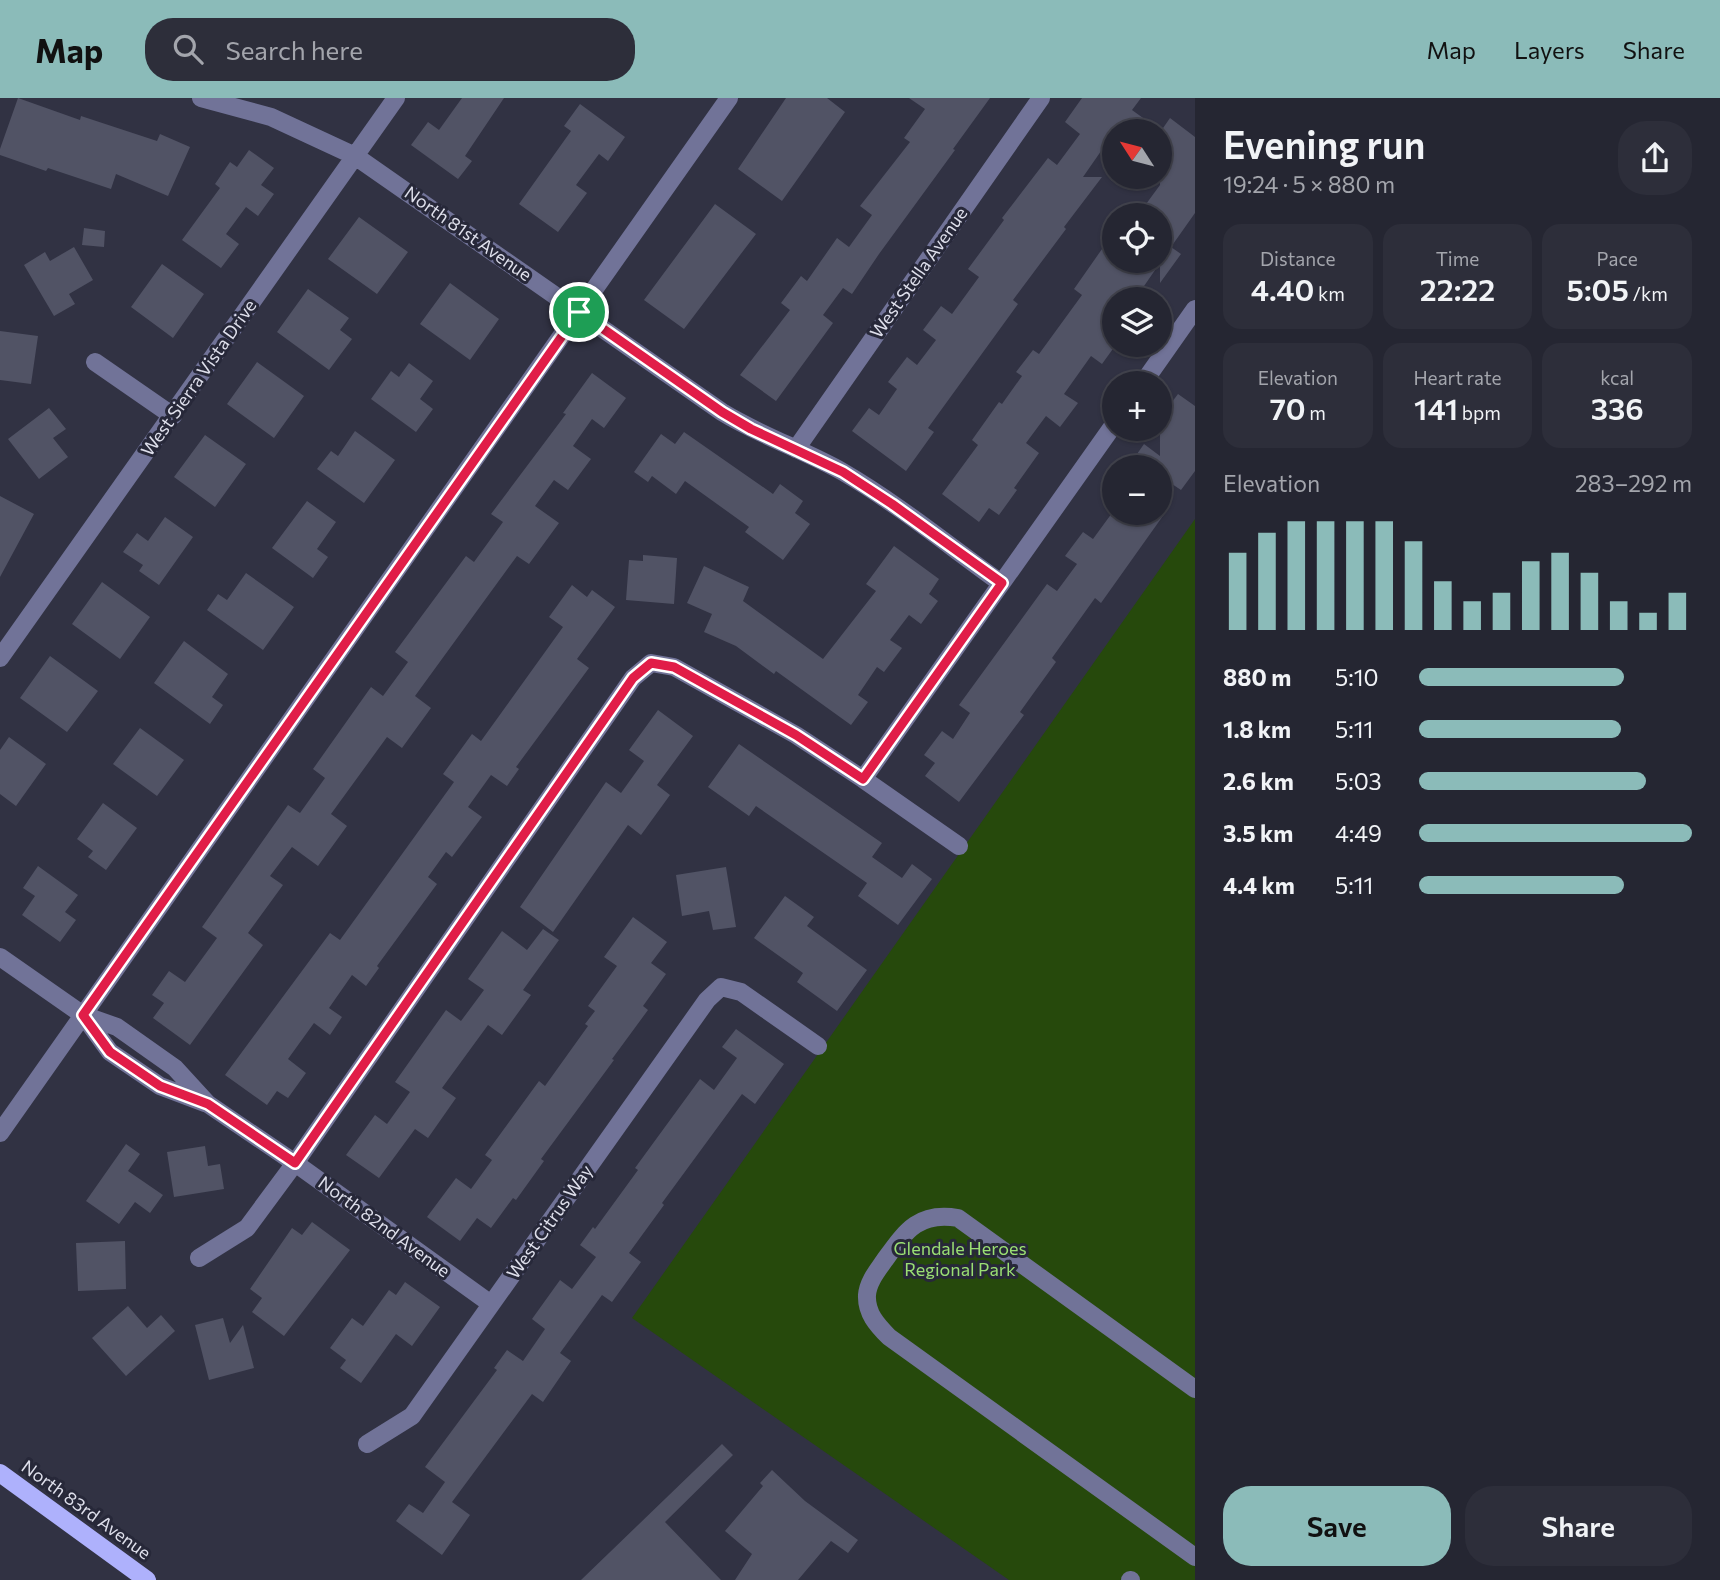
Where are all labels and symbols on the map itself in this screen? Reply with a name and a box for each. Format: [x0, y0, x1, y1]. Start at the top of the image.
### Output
north arrow [1102, 119, 1172, 189]
street label: North 81st Avenue [401, 181, 536, 285]
street label: West Stella Avenue [865, 203, 972, 342]
pin [549, 282, 609, 342]
street label: West Sierra Vista Drive [136, 295, 261, 460]
street label: West Citrus Way [502, 1160, 597, 1283]
street label: North 82nd Avenue [314, 1171, 455, 1281]
park label: Glendale Heroes Regional Park [893, 1237, 1027, 1280]
street label: North 83rd Avenue [18, 1455, 156, 1564]

